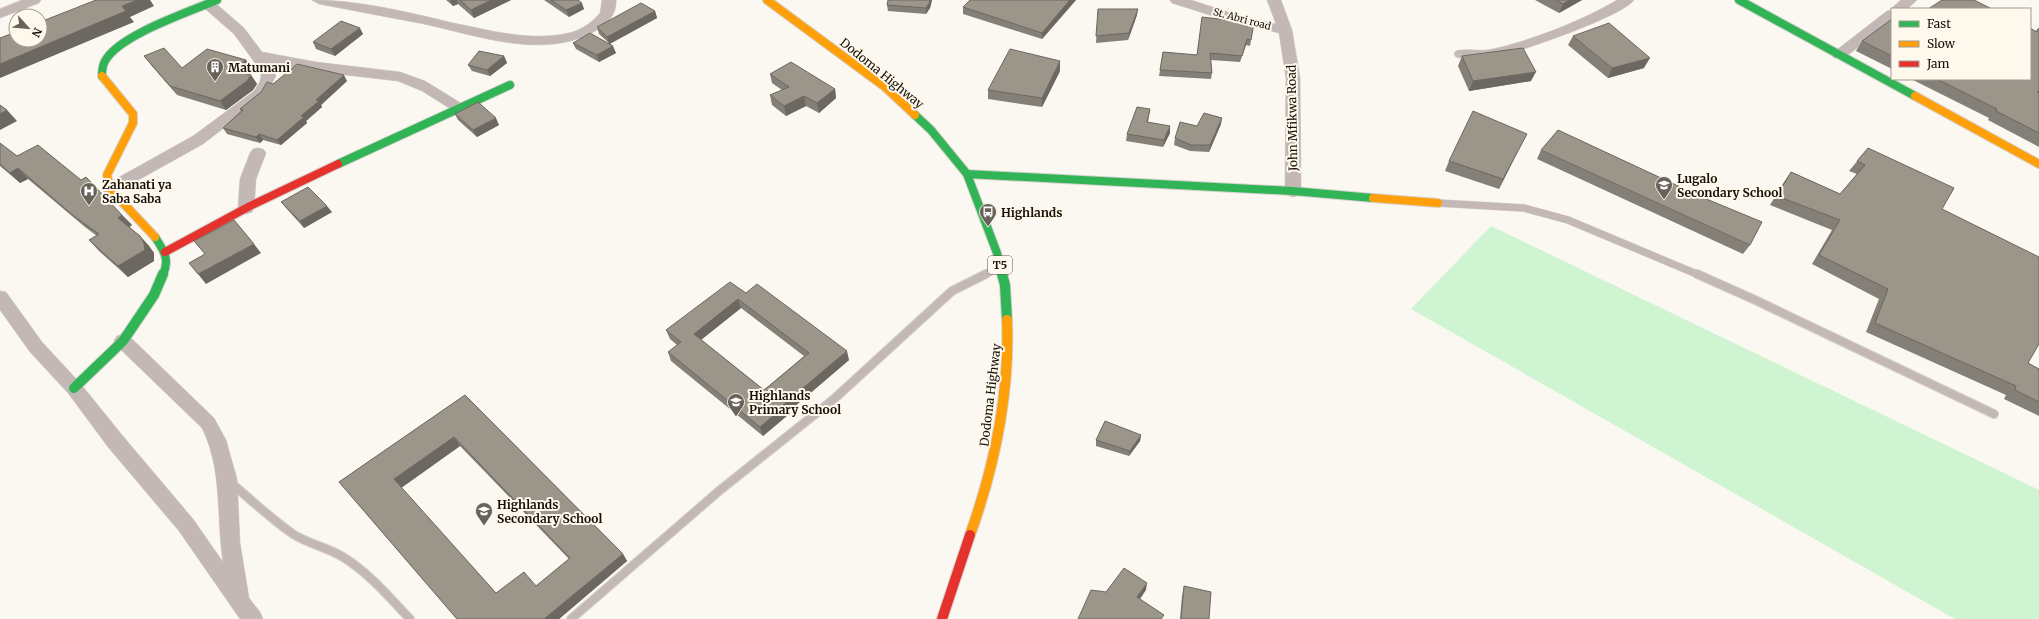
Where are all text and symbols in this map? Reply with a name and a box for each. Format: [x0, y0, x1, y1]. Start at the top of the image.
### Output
street label: St. Abri road [1212, 5, 1272, 33]
north arrow [8, 8, 48, 48]
legend [1891, 8, 2031, 80]
text: Fast [1927, 16, 1951, 31]
text: N [29, 25, 45, 40]
street label: Dodoma Highway [837, 35, 927, 111]
text: Slow [1927, 36, 1956, 51]
text: Jam [1926, 56, 1950, 71]
building icon: Matumani [205, 57, 225, 82]
place label: Matumani [228, 60, 290, 75]
street label: John Mfikwa Road [1284, 65, 1300, 172]
place label: Lugalo Secondary School [1677, 171, 1782, 200]
school or university icon: Lugalo Secondary School [1654, 175, 1674, 200]
place label: Zahanati ya Saba Saba [102, 177, 172, 206]
hospital icon: Zahanati ya Saba Saba [79, 181, 99, 206]
bus stop icon: Highlands [978, 202, 998, 227]
place label: Highlands [1001, 205, 1063, 220]
road number: T5 [988, 256, 1012, 274]
street label: Dodoma Highway [976, 343, 1004, 447]
place label: Highlands Primary School [749, 388, 841, 417]
school or university icon: Highlands Primary School [726, 392, 746, 417]
place label: Highlands Secondary School [497, 497, 602, 526]
school or university icon: Highlands Secondary School [474, 501, 494, 526]

